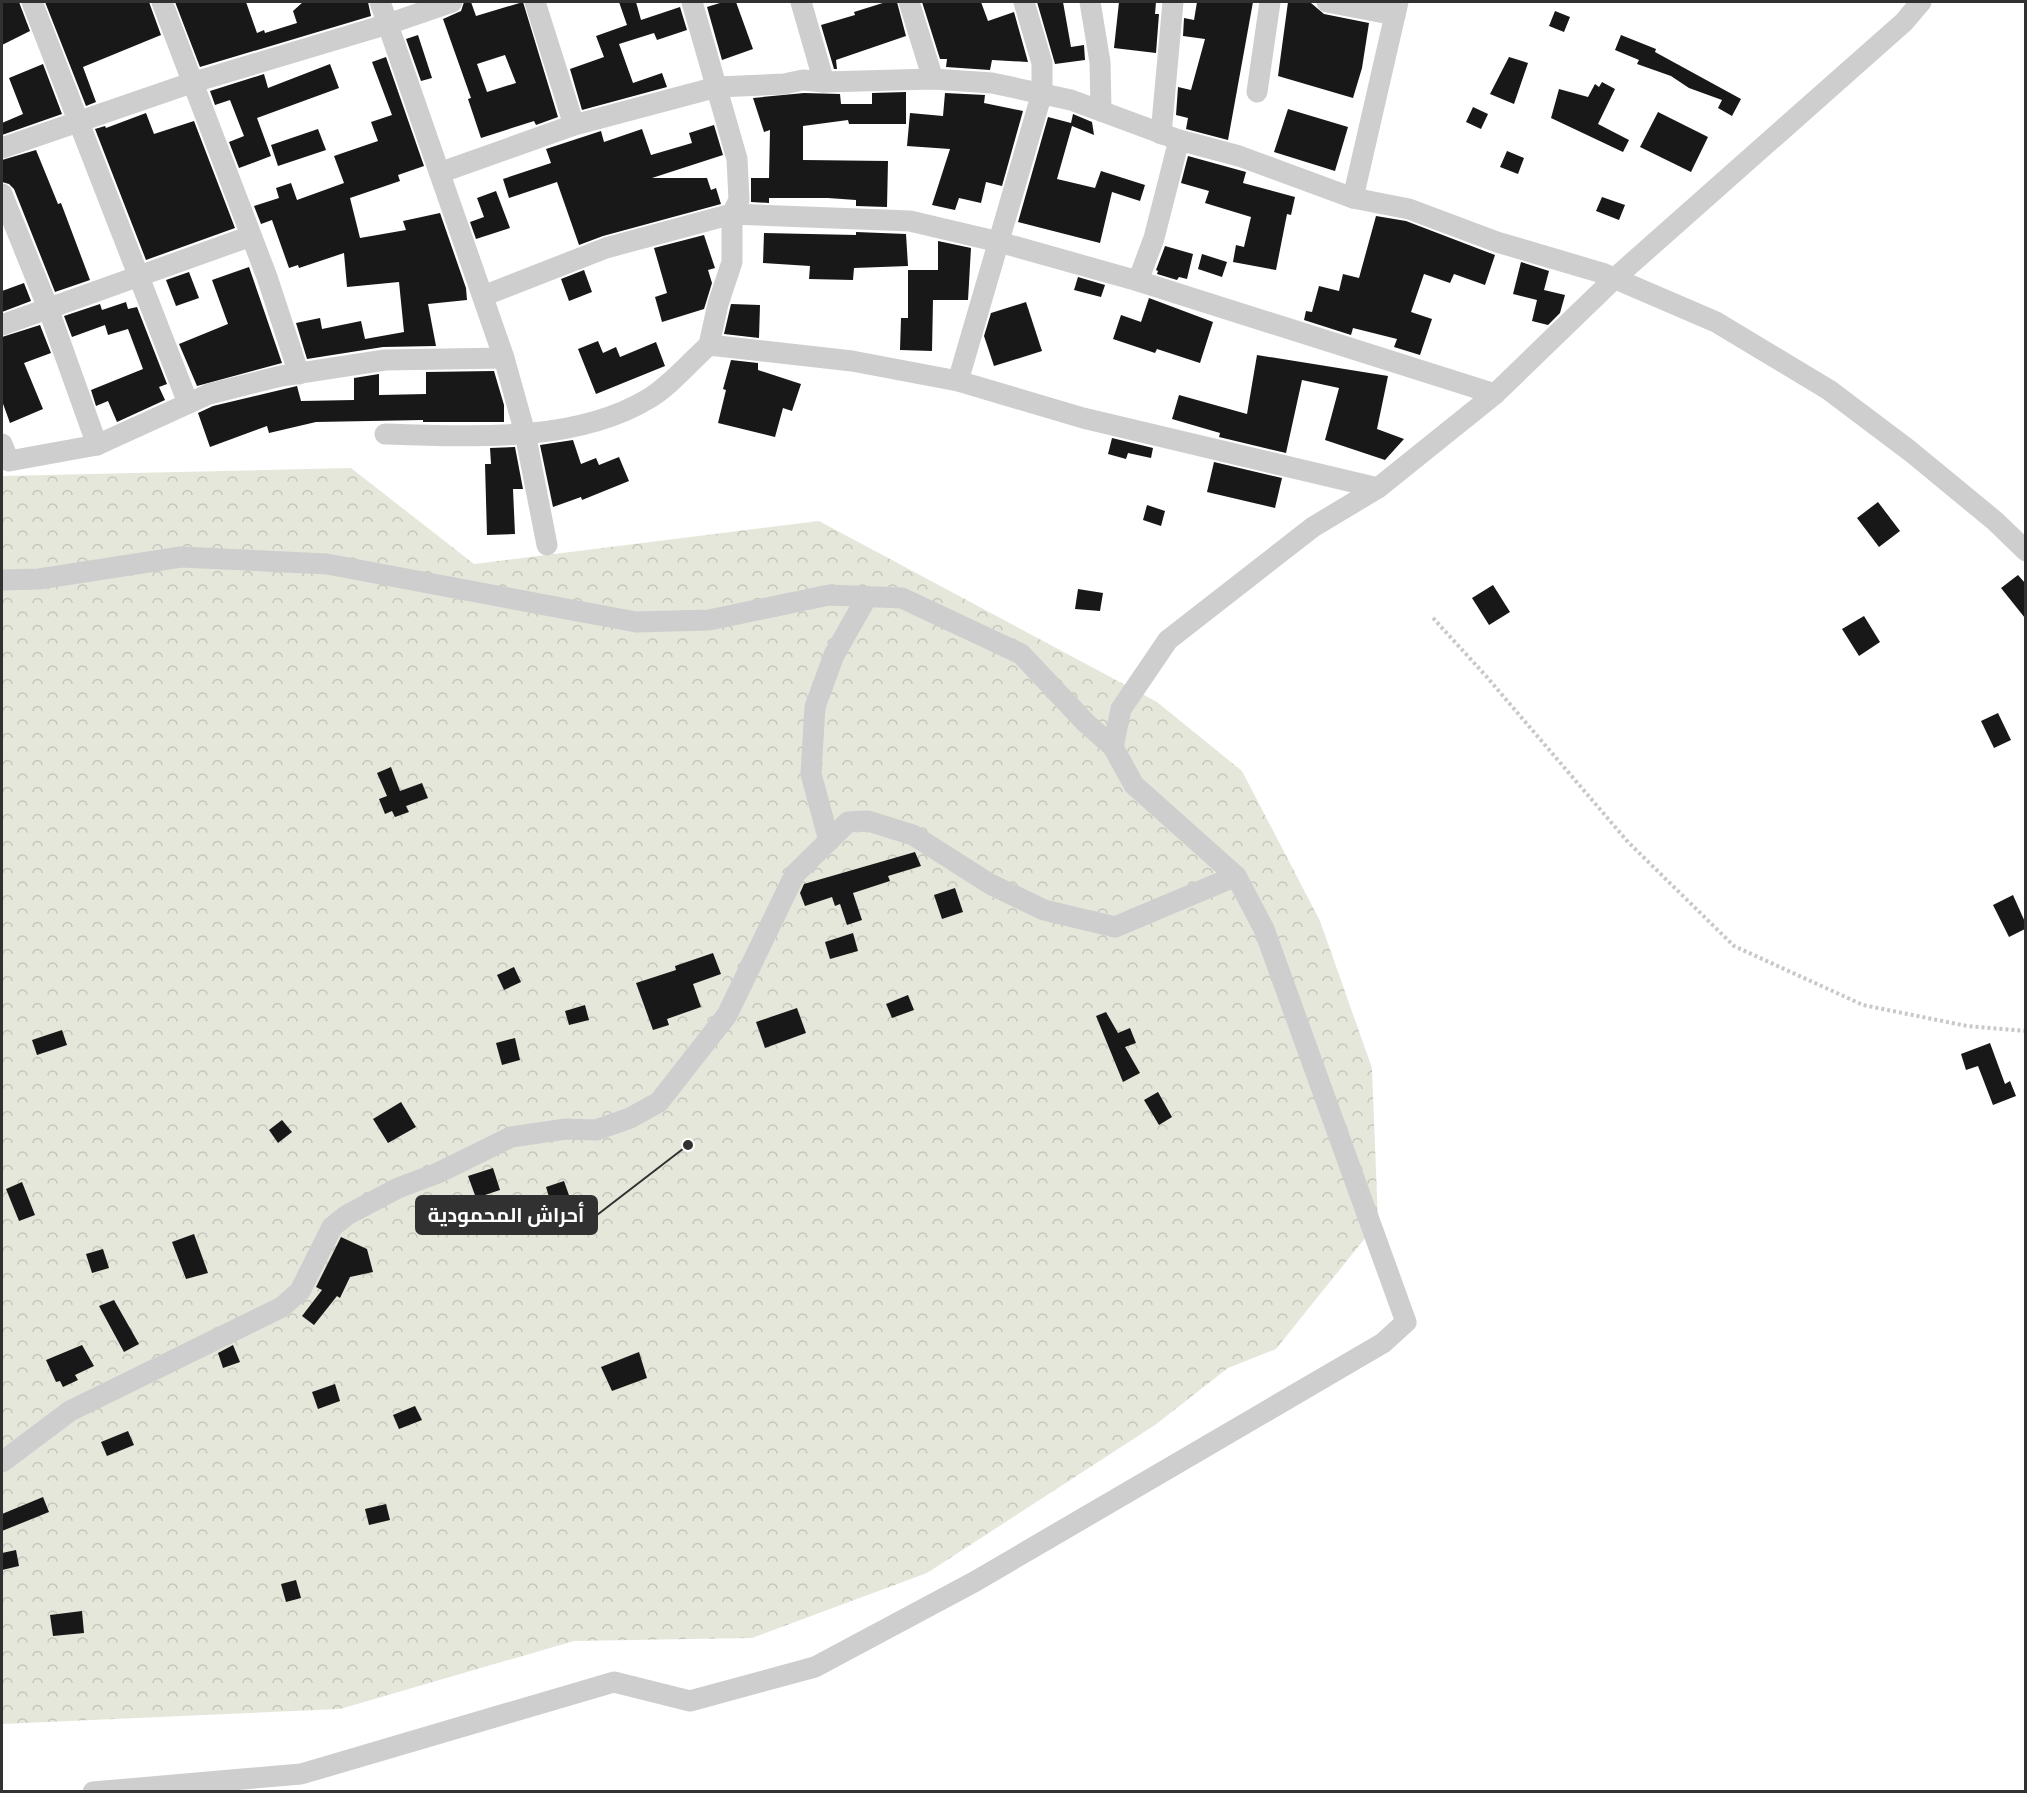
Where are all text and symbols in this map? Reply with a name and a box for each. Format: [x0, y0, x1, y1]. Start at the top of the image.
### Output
callout: أحراش المحمودية [416, 1196, 597, 1234]
text: أحراش المحمودية [428, 1201, 584, 1227]

